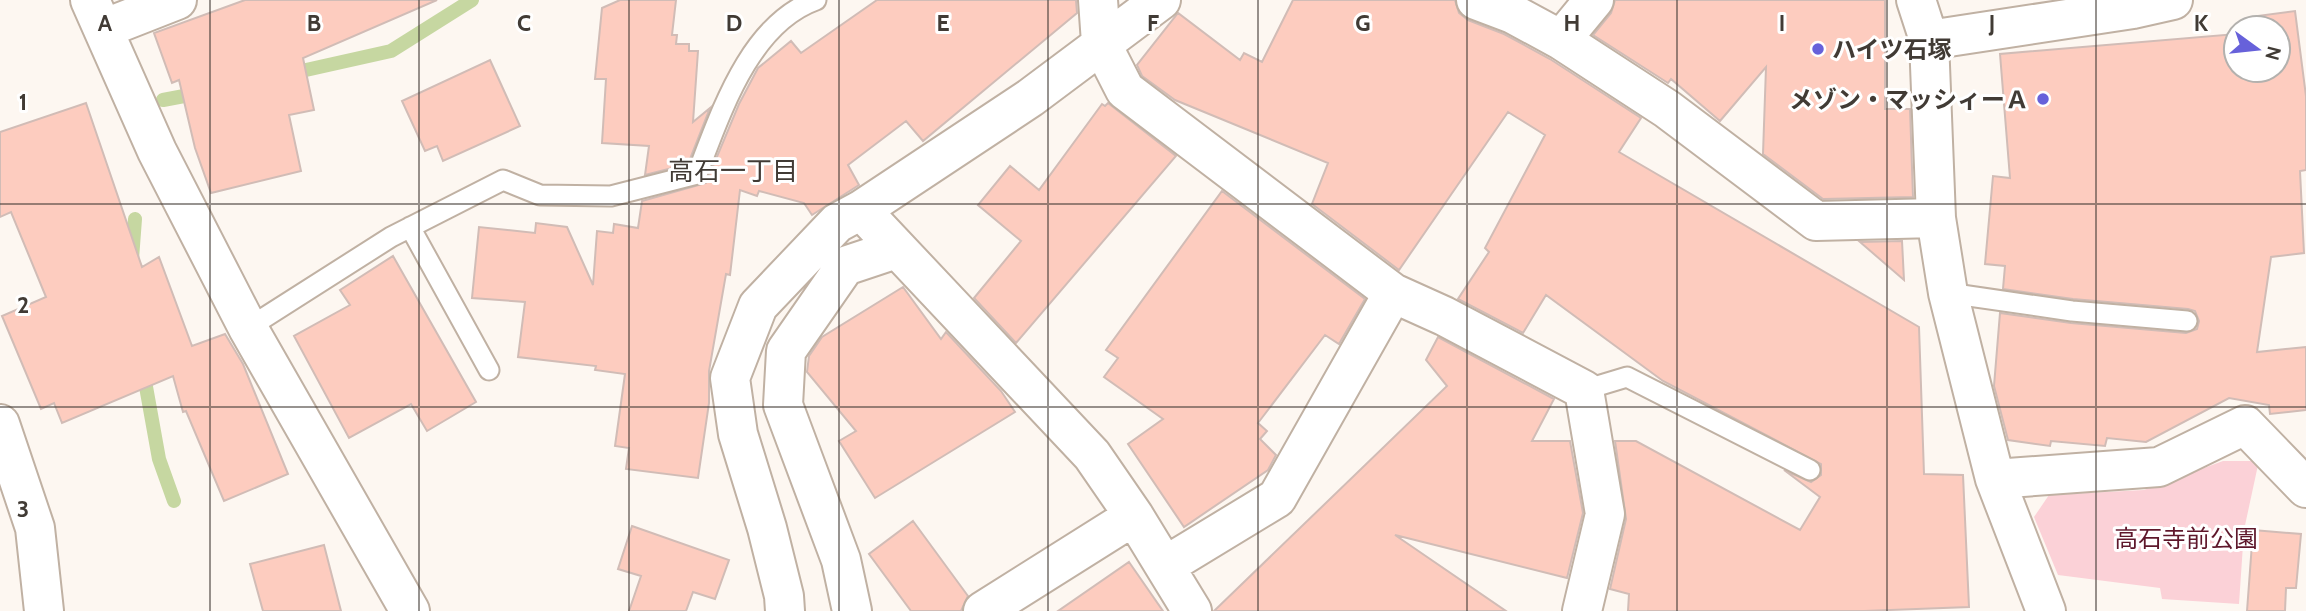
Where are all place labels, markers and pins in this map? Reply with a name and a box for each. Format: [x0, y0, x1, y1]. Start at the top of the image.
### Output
place label: ハイツ石塚 [1832, 35, 1952, 64]
marker: ハイツ石塚 [1810, 41, 1826, 57]
place label: メゾン・マッシィーＡ [1789, 85, 2029, 114]
marker: メゾン・マッシィーＡ [2035, 91, 2051, 107]

